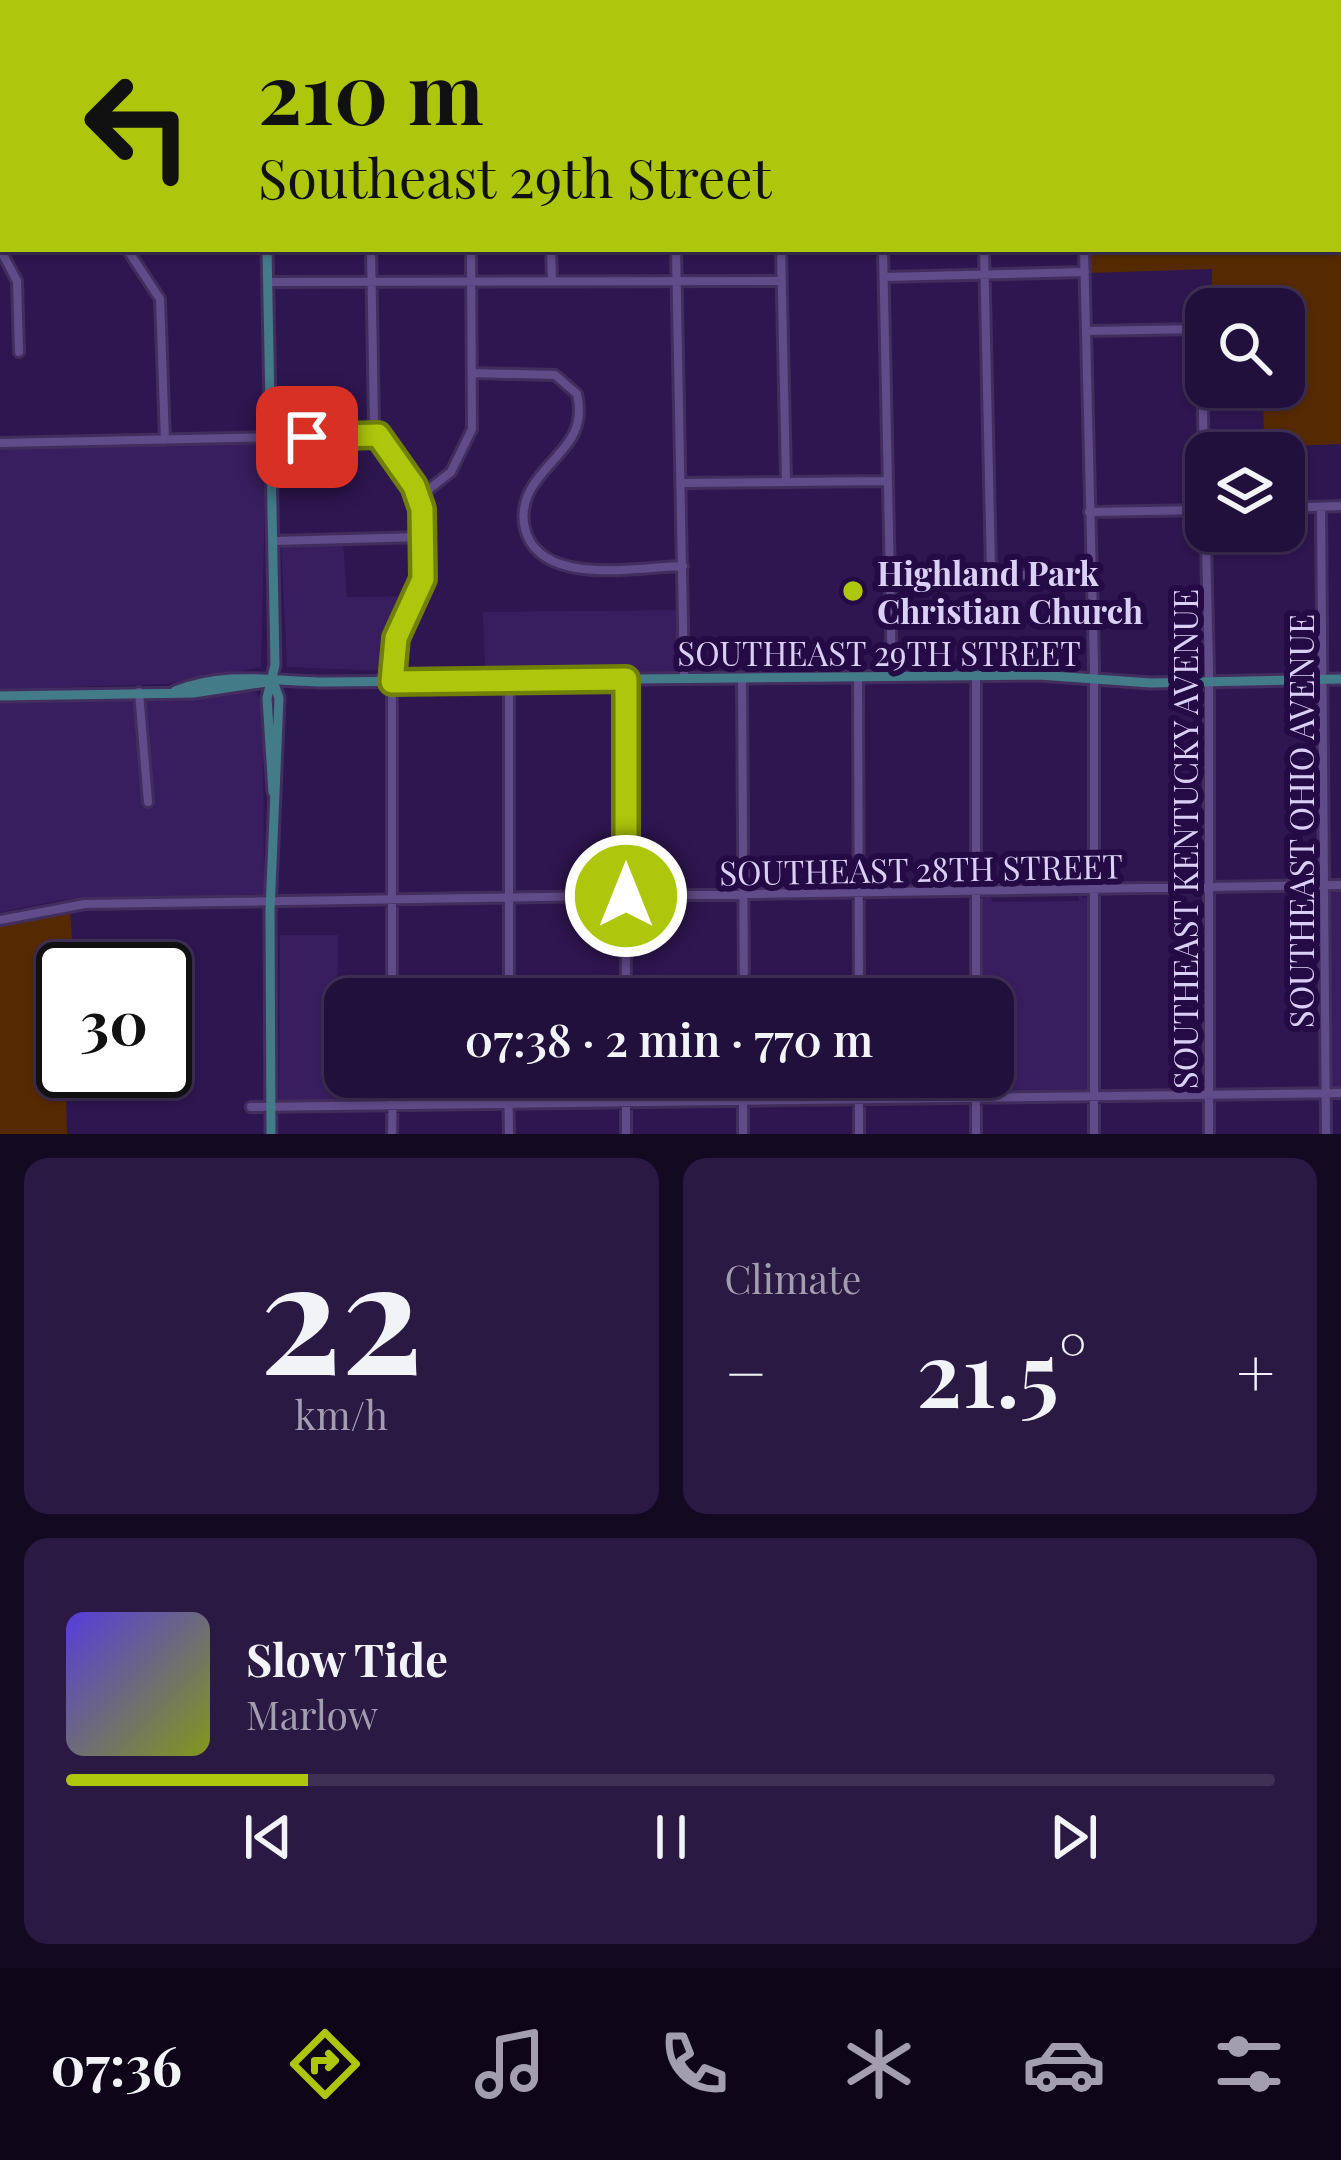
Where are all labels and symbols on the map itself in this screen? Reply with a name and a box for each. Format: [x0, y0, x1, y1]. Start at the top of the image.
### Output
pin [256, 386, 358, 488]
place label: Highland Park Christian Church [877, 550, 1143, 632]
marker: Highland Park Christian Church [840, 578, 866, 604]
street label: SOUTHEAST KENTUCKY AVENUE [1162, 589, 1206, 1089]
street label: SOUTHEAST OHIO AVENUE [1278, 614, 1322, 1028]
street label: SOUTHEAST 29TH STREET [677, 630, 1081, 674]
position arrow [563, 833, 689, 959]
street label: SOUTHEAST 28TH STREET [719, 842, 1123, 894]
speed limit sign: 30 [36, 942, 192, 1098]

